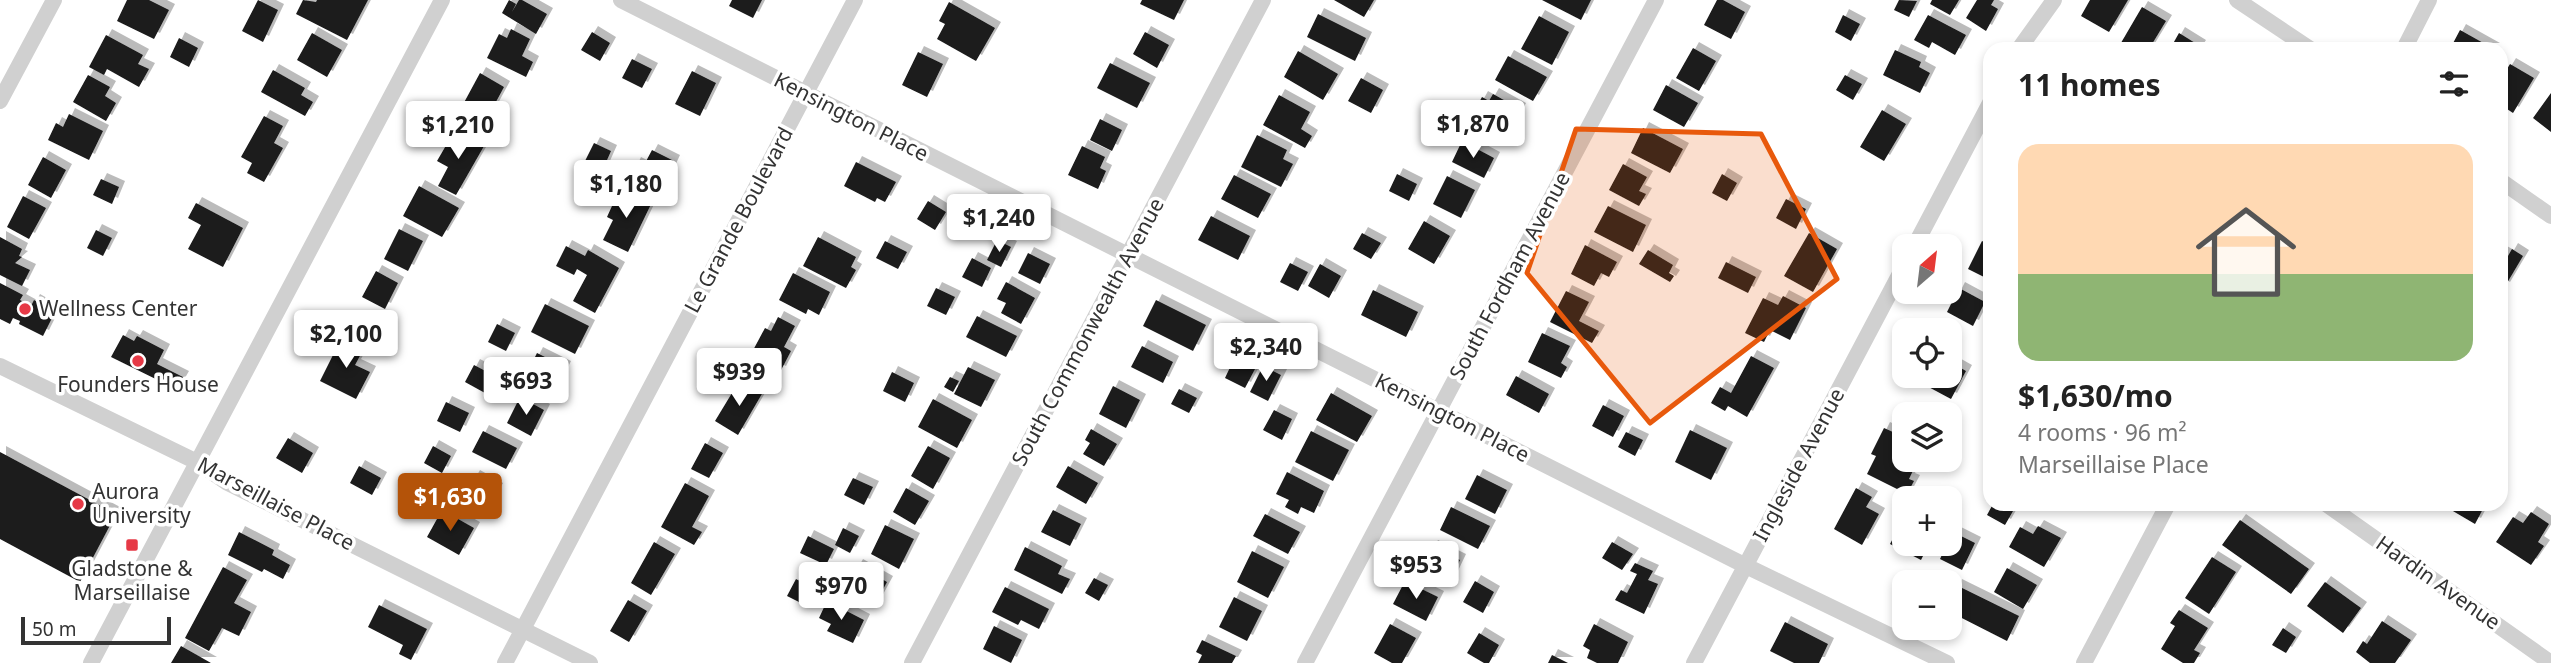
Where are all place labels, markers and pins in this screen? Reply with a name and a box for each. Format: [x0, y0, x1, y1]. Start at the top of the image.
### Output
pin: $1,870 [1416, 100, 1530, 160]
pin: $1,210 [401, 102, 515, 161]
pin: $1,180 [569, 160, 683, 220]
pin: $1,240 [942, 194, 1056, 254]
place label: Wellness Center [39, 294, 198, 322]
marker: Wellness Center [17, 301, 33, 317]
pin: $2,100 [289, 310, 403, 370]
pin: $2,340 [1209, 324, 1323, 383]
pin: $939 [698, 348, 780, 408]
marker: Founders House [130, 353, 146, 369]
pin: $693 [485, 358, 567, 417]
place label: Founders House [57, 370, 219, 398]
pin: $1,630 [393, 474, 507, 533]
place label: Aurora University [92, 477, 191, 529]
marker: Aurora University [70, 496, 86, 512]
marker: Gladstone & Marseillaise [124, 537, 140, 553]
pin: $953 [1375, 542, 1457, 601]
place label: Gladstone & Marseillaise [71, 554, 193, 606]
pin: $970 [800, 562, 882, 622]

